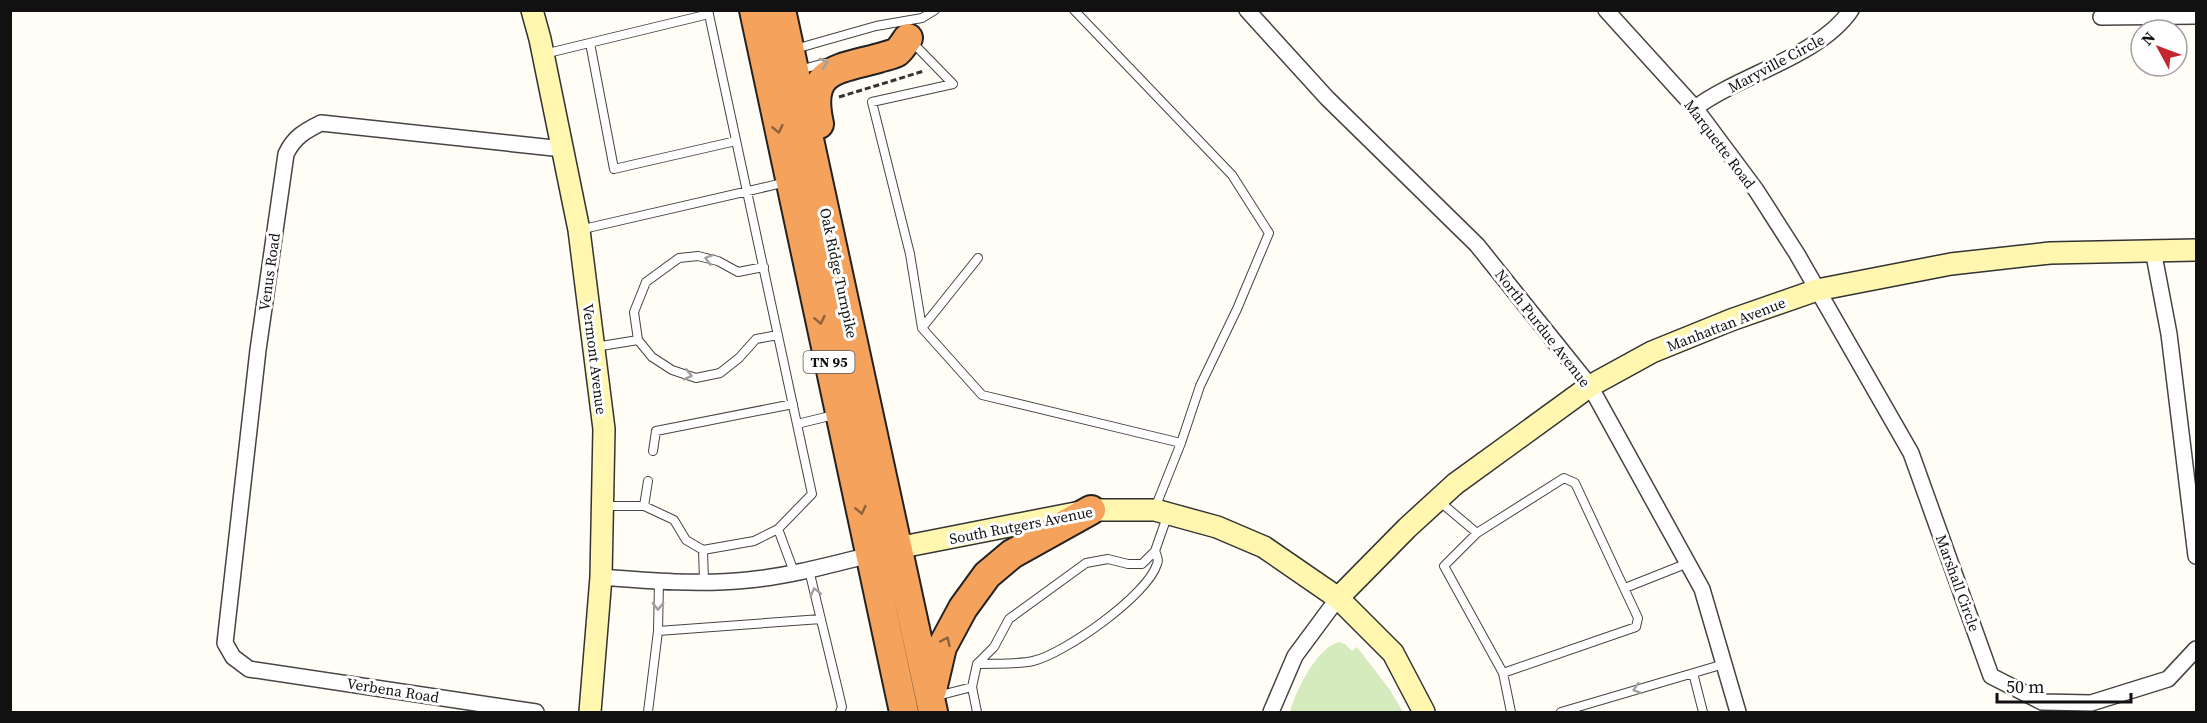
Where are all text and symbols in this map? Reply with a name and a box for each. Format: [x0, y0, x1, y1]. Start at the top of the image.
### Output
north arrow [2129, 18, 2189, 78]
text: N [2136, 26, 2160, 50]
street label: Maryville Circle [1724, 29, 1828, 97]
one-way arrow [818, 58, 829, 70]
street label: Marquette Road [1680, 95, 1761, 193]
one-way arrow [771, 124, 784, 134]
street label: Oak Ridge Turnpike [815, 206, 863, 340]
street label: Venus Road [253, 231, 285, 312]
one-way arrow [704, 254, 714, 266]
street label: North Purdue Avenue [1490, 265, 1596, 392]
street label: Manhattan Avenue [1664, 292, 1789, 356]
street label: Vermont Avenue [578, 302, 612, 416]
one-way arrow [812, 315, 825, 325]
road number: TN 95 [804, 351, 854, 373]
one-way arrow [683, 368, 693, 381]
street label: South Rutgers Avenue [947, 501, 1095, 549]
one-way arrow [854, 505, 867, 515]
street label: Marshall Circle [1931, 532, 1985, 635]
one-way arrow [809, 588, 822, 598]
one-way arrow [652, 601, 664, 610]
one-way arrow [938, 637, 950, 648]
scale bar [1997, 666, 2130, 704]
street label: Verbena Road [345, 672, 441, 708]
text: 50 m [2006, 674, 2044, 699]
one-way arrow [1632, 682, 1643, 695]

